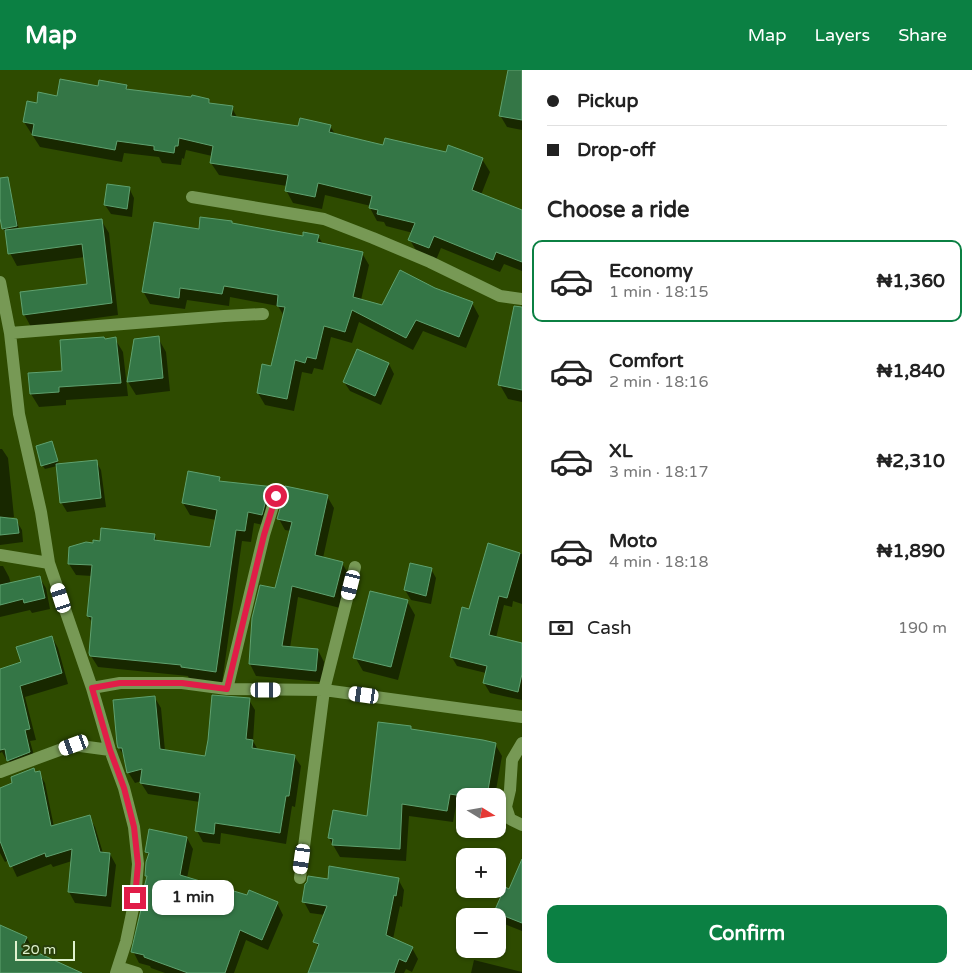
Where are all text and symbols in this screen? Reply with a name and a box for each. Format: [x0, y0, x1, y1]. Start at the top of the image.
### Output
text: Map [25, 21, 77, 50]
text: Map [748, 24, 787, 46]
text: Layers [815, 24, 870, 46]
text: Share [898, 24, 947, 46]
text: Pickup [577, 90, 638, 112]
text: Drop-off [577, 139, 656, 161]
text: Choose a ride [547, 197, 690, 223]
icon: car [549, 259, 594, 304]
text: Economy [609, 260, 693, 282]
text: ₦1,360 [876, 270, 945, 292]
text: 1 min · 18:15 [609, 282, 708, 302]
icon: car [549, 349, 594, 394]
text: Comfort [609, 350, 683, 372]
text: ₦1,840 [876, 360, 945, 382]
text: 2 min · 18:16 [609, 372, 708, 392]
icon: car [549, 439, 594, 484]
text: XL [609, 440, 633, 462]
text: ₦2,310 [876, 450, 945, 472]
text: 3 min · 18:17 [609, 462, 708, 482]
route start [265, 485, 287, 507]
icon: car [549, 529, 594, 574]
text: Moto [609, 530, 657, 552]
text: ₦1,890 [876, 540, 945, 562]
text: 4 min · 18:18 [609, 552, 708, 572]
car [340, 569, 361, 601]
car [49, 581, 72, 615]
icon: cash [547, 614, 575, 642]
text: Cash [587, 617, 632, 639]
text: 190 m [898, 618, 947, 638]
car [251, 683, 281, 698]
car [348, 685, 379, 705]
car [57, 733, 90, 757]
north arrow [456, 788, 506, 838]
map controls [456, 788, 506, 958]
car [292, 843, 311, 875]
button: + [456, 848, 506, 898]
callout: 1 min [152, 880, 235, 916]
route end [124, 887, 146, 909]
text: 1 min [172, 887, 214, 907]
button: Confirm [547, 905, 947, 963]
button: − [456, 908, 506, 958]
scale bar [15, 938, 75, 961]
text: 20 m [22, 941, 56, 958]

